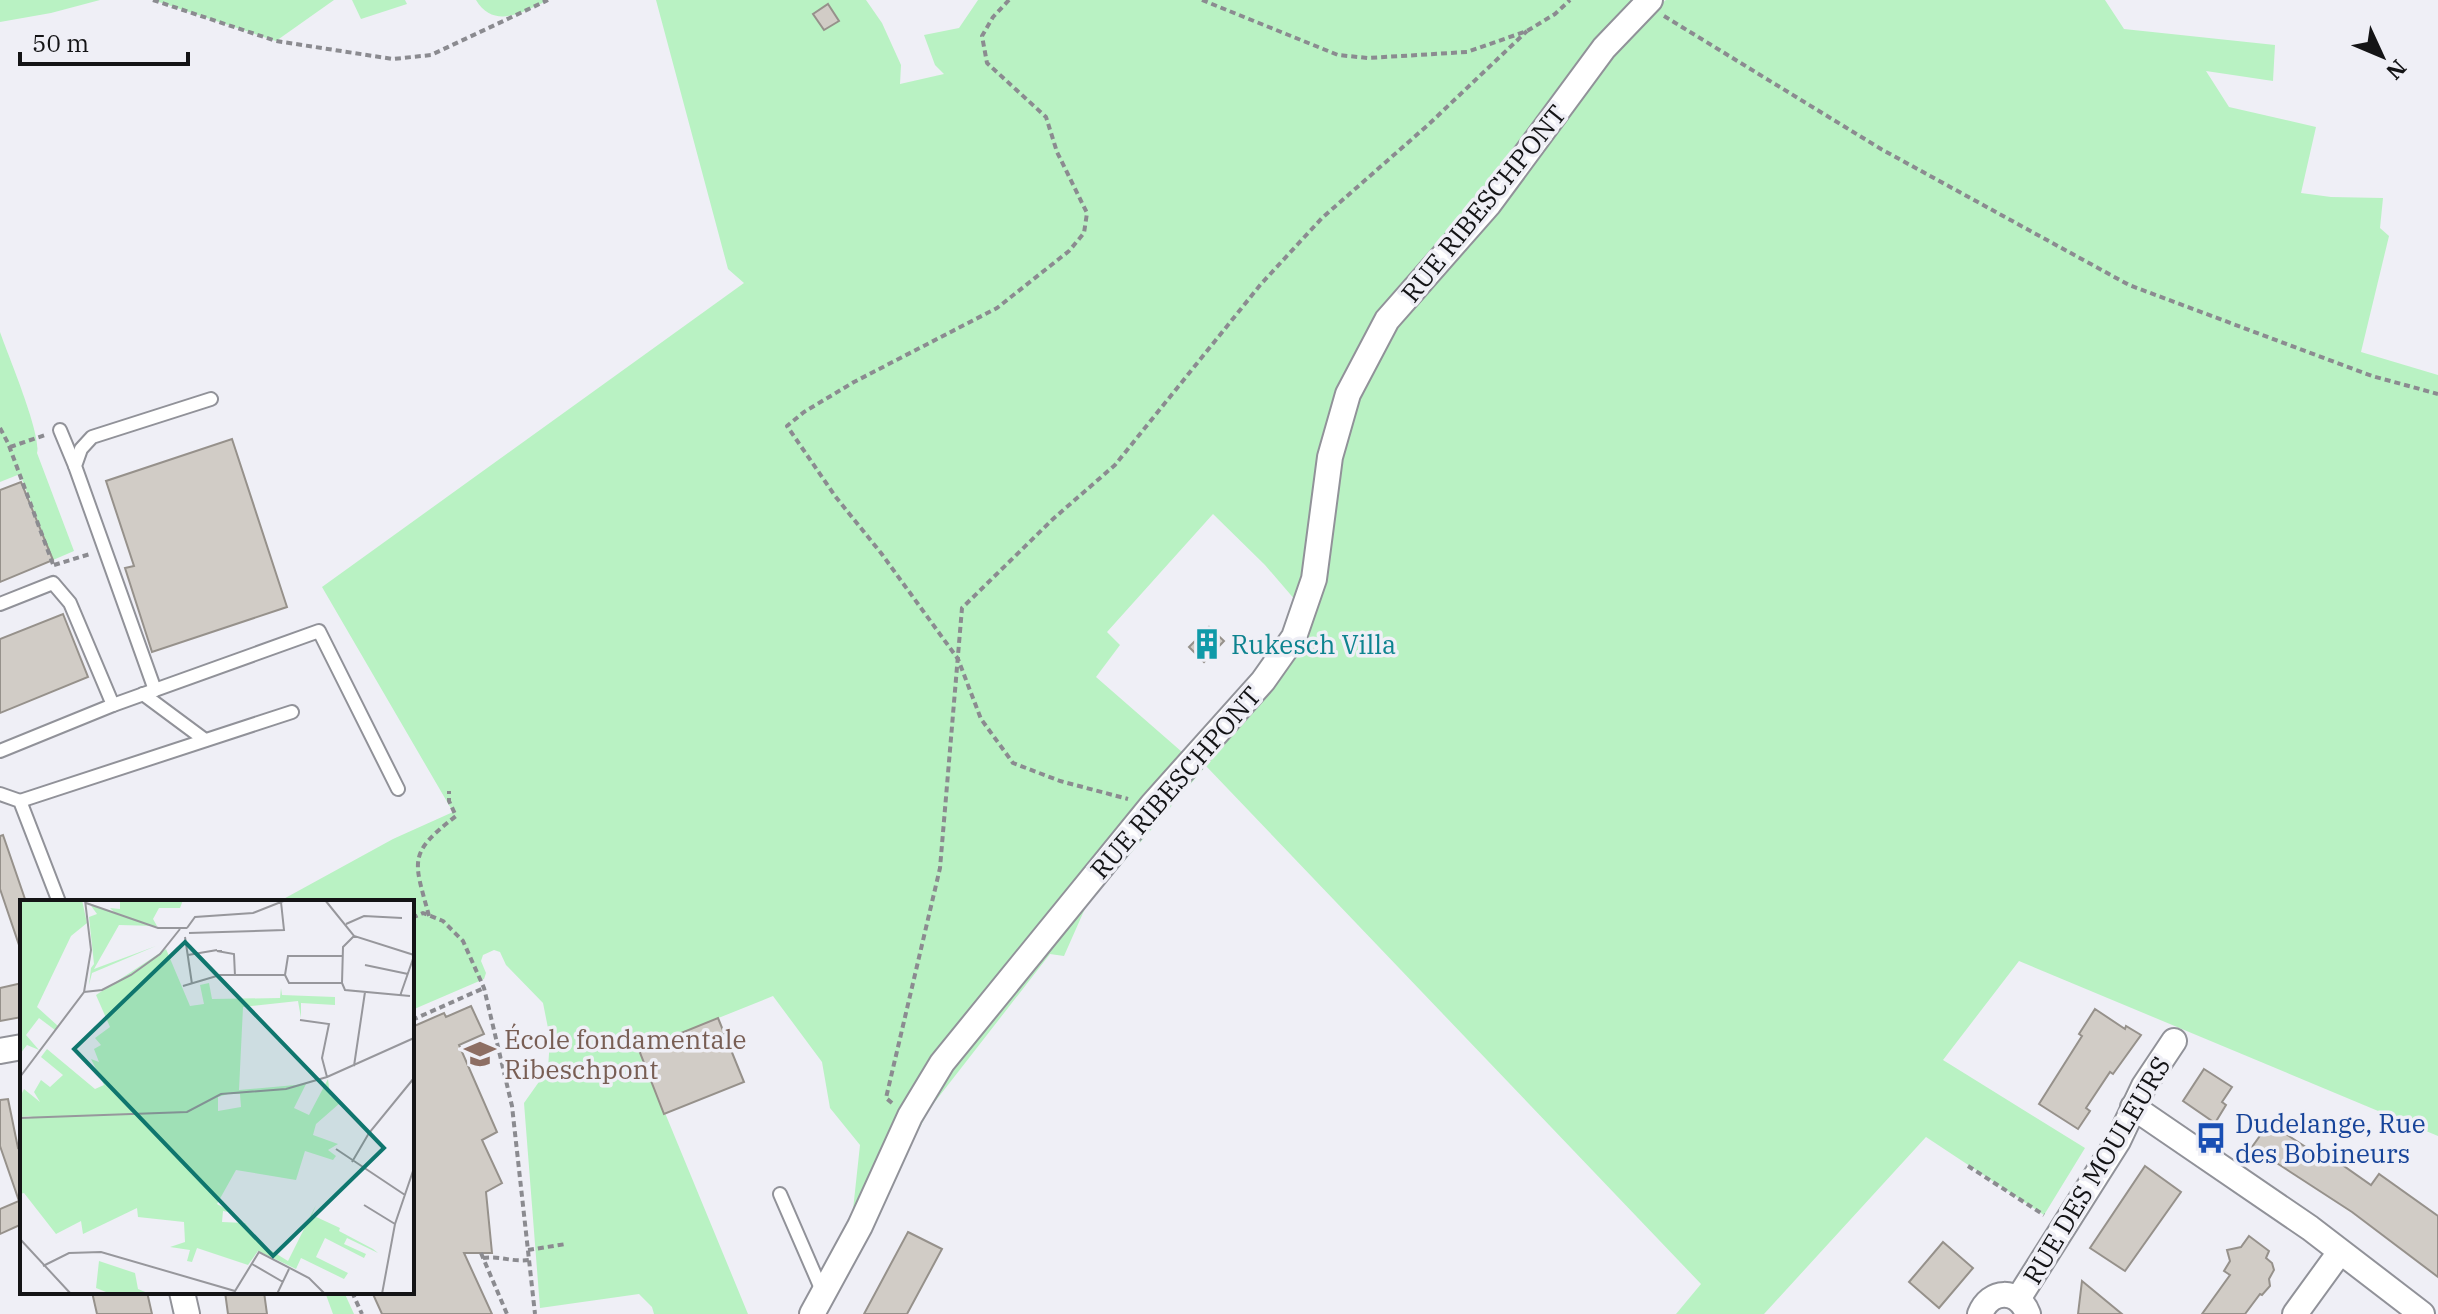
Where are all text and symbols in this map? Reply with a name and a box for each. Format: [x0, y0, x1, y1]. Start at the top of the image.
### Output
scale bar [20, 16, 188, 66]
north arrow [2342, 16, 2422, 96]
text: 50 m [32, 27, 89, 59]
text: N [2380, 54, 2413, 87]
street label: RUE RIBESCHPONT [1393, 97, 1573, 309]
building icon: Rukesch Villa [1190, 627, 1224, 661]
place label: Rukesch Villa [1231, 627, 1396, 661]
street label: RUE RIBESCHPONT [1082, 679, 1268, 885]
inset map [20, 900, 414, 1294]
place label: École fondamentale Ribeschpont [504, 1022, 746, 1086]
school or university icon: École fondamentale Ribeschpont [463, 1037, 497, 1071]
street label: RUE DES MOULEURS [2015, 1050, 2177, 1290]
place label: Dudelange, Rue des Bobineurs [2235, 1106, 2426, 1170]
bus stop icon: Dudelange, Rue des Bobineurs [2194, 1121, 2228, 1155]

